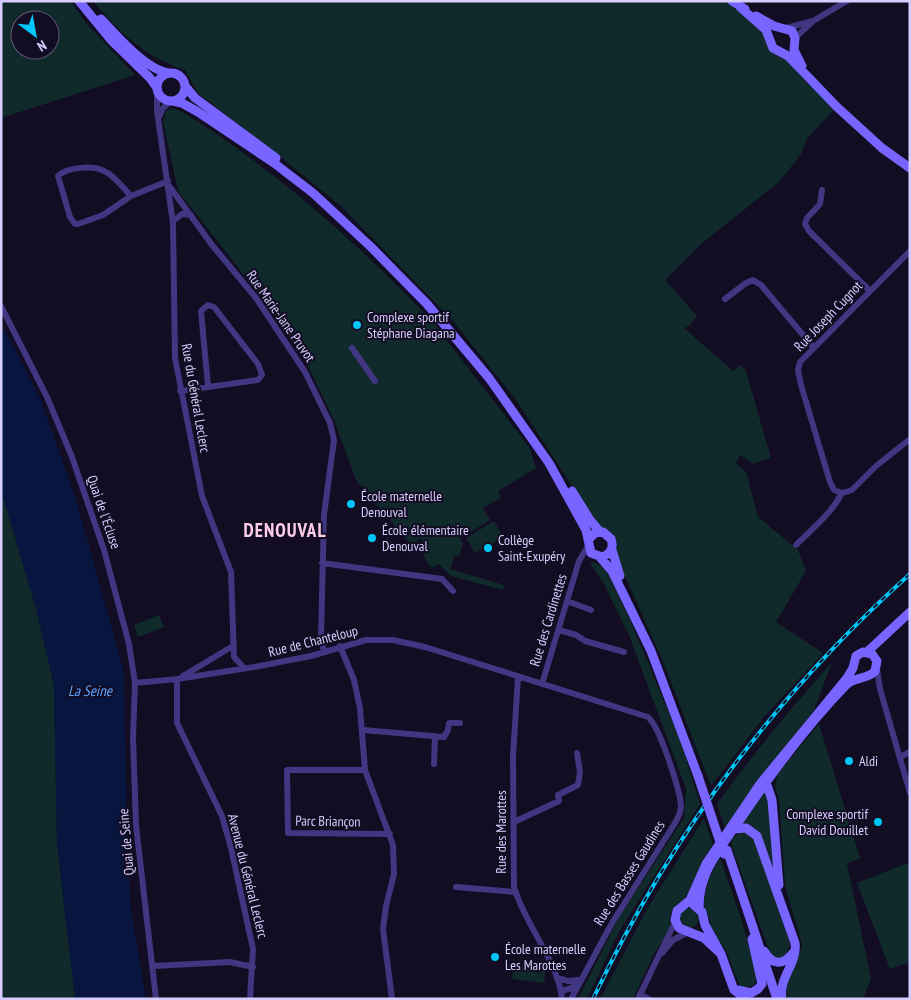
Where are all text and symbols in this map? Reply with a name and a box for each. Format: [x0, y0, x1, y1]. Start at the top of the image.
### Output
north arrow [10, 10, 60, 60]
text: N [34, 36, 50, 56]
street label: Rue Marie-Jane Pruvot [243, 267, 319, 365]
street label: Rue Joseph Cugnot [790, 277, 866, 355]
place label: Complexe sportif Stéphane Diagana [367, 308, 455, 342]
marker: Complexe sportif Stéphane Diagana [351, 319, 363, 331]
street label: Rue du Général Leclerc [178, 342, 214, 454]
street label: Quai de l'Écluse [83, 473, 125, 551]
place label: École maternelle Denouval [361, 487, 442, 521]
marker: École maternelle Denouval [345, 498, 357, 510]
district label: DENOUVAL [244, 518, 326, 542]
place label: École élémentaire Denouval [382, 521, 469, 555]
place label: Collège Saint-Exupéry [498, 531, 566, 565]
marker: École élémentaire Denouval [366, 532, 378, 544]
marker: Collège Saint-Exupéry [482, 542, 494, 554]
street label: Rue des Cardinettes [525, 571, 571, 668]
street label: Rue de Chanteloup [266, 621, 360, 661]
water label: La Seine [68, 681, 113, 700]
place label: Aldi [859, 752, 878, 770]
marker: Aldi [843, 755, 855, 767]
street label: Rue des Marottes [492, 790, 510, 874]
place label: Complexe sportif David Douillet [786, 805, 868, 839]
street label: Quai de Seine [114, 808, 138, 876]
street label: Parc Briançon [295, 811, 361, 831]
street label: Avenue du Général Leclerc [224, 812, 272, 940]
marker: Complexe sportif David Douillet [872, 816, 884, 828]
street label: Rue des Basses Gaudines [589, 817, 669, 929]
place label: École maternelle Les Marottes [505, 940, 586, 974]
marker: École maternelle Les Marottes [489, 951, 501, 963]

